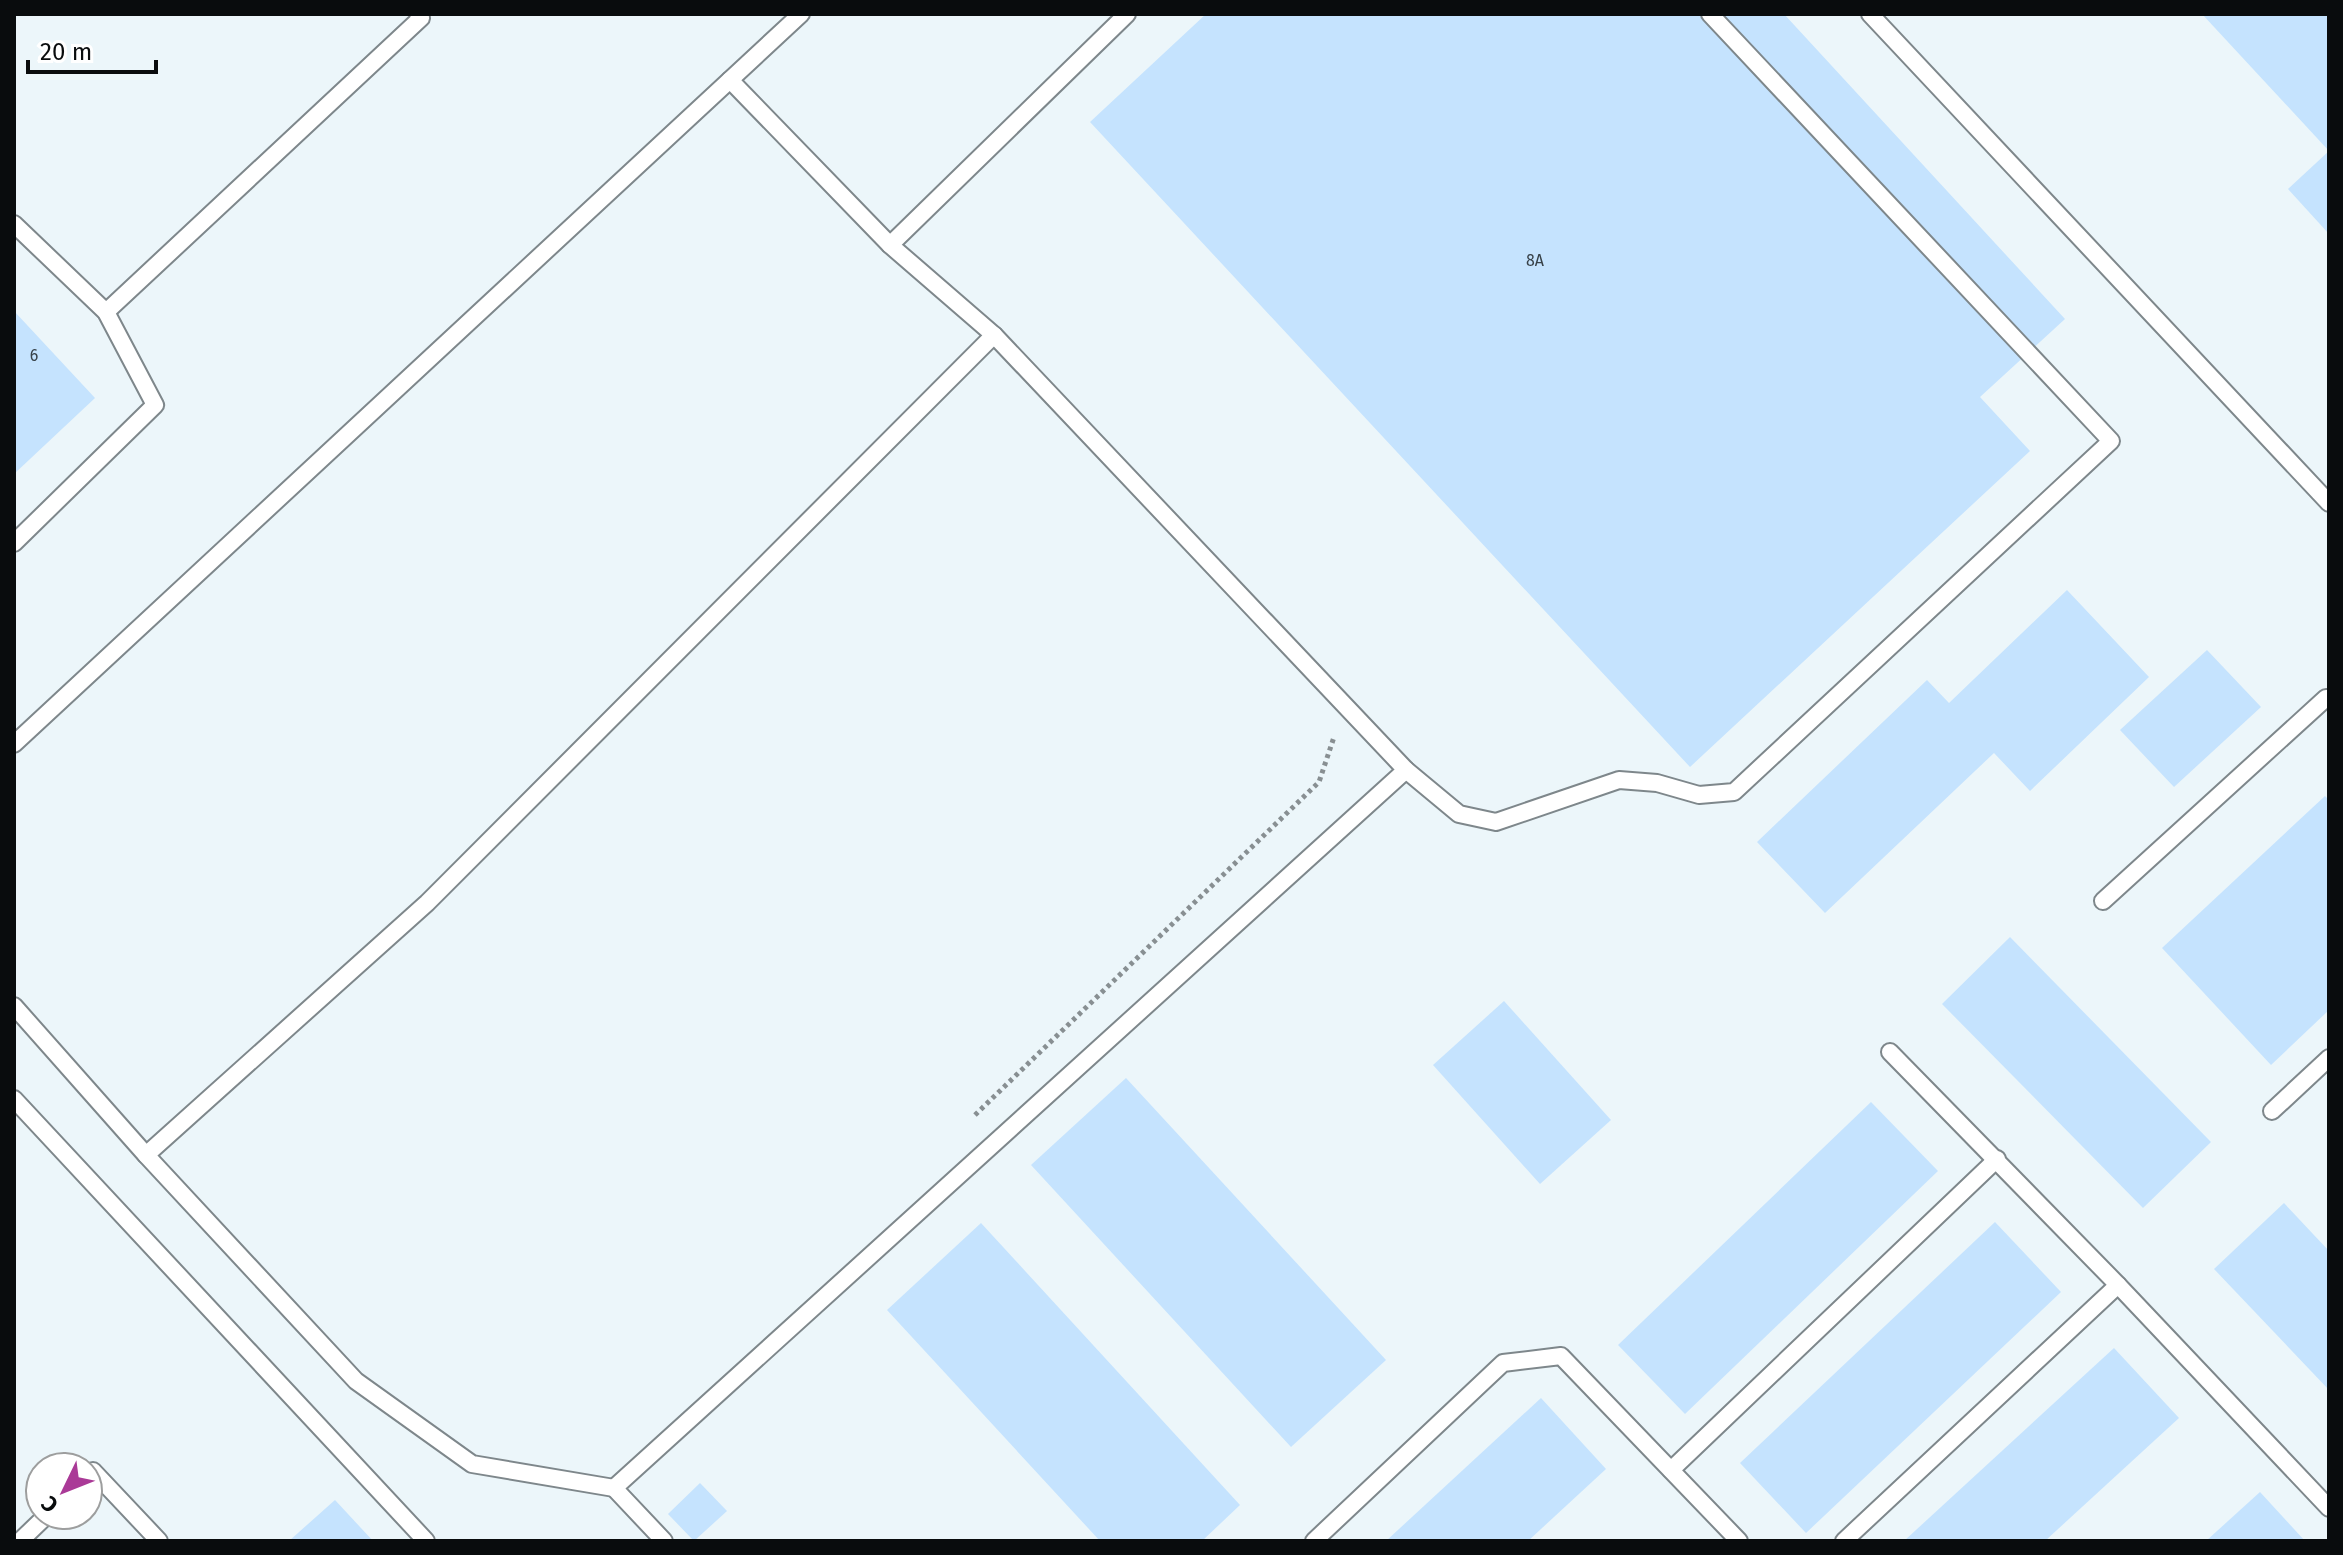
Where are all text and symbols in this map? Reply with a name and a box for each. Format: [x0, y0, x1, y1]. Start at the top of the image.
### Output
scale bar [28, 24, 156, 74]
text: 20 m [40, 38, 92, 66]
house number: 8А [1526, 251, 1545, 270]
house number: 6 [30, 346, 38, 365]
north arrow [24, 1451, 104, 1531]
text: С [35, 1490, 64, 1518]

